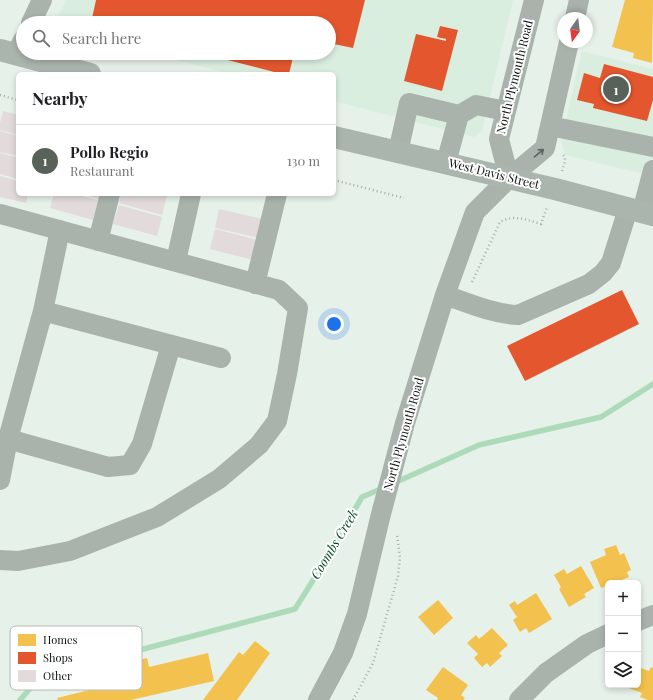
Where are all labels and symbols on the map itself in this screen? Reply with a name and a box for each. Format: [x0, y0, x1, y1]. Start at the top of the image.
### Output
north arrow [557, 12, 593, 48]
street label: North Plymouth Road [492, 18, 536, 135]
pin: 1 [603, 74, 629, 104]
one-way arrow [533, 149, 544, 158]
street label: West Davis Street [446, 154, 542, 192]
your location [324, 314, 344, 334]
street label: North Plymouth Road [379, 375, 427, 492]
water label: Coombs Creek [306, 505, 361, 582]
legend [10, 626, 142, 690]
text: Homes [43, 632, 77, 647]
text: Shops [43, 650, 73, 665]
text: Other [43, 668, 72, 683]

